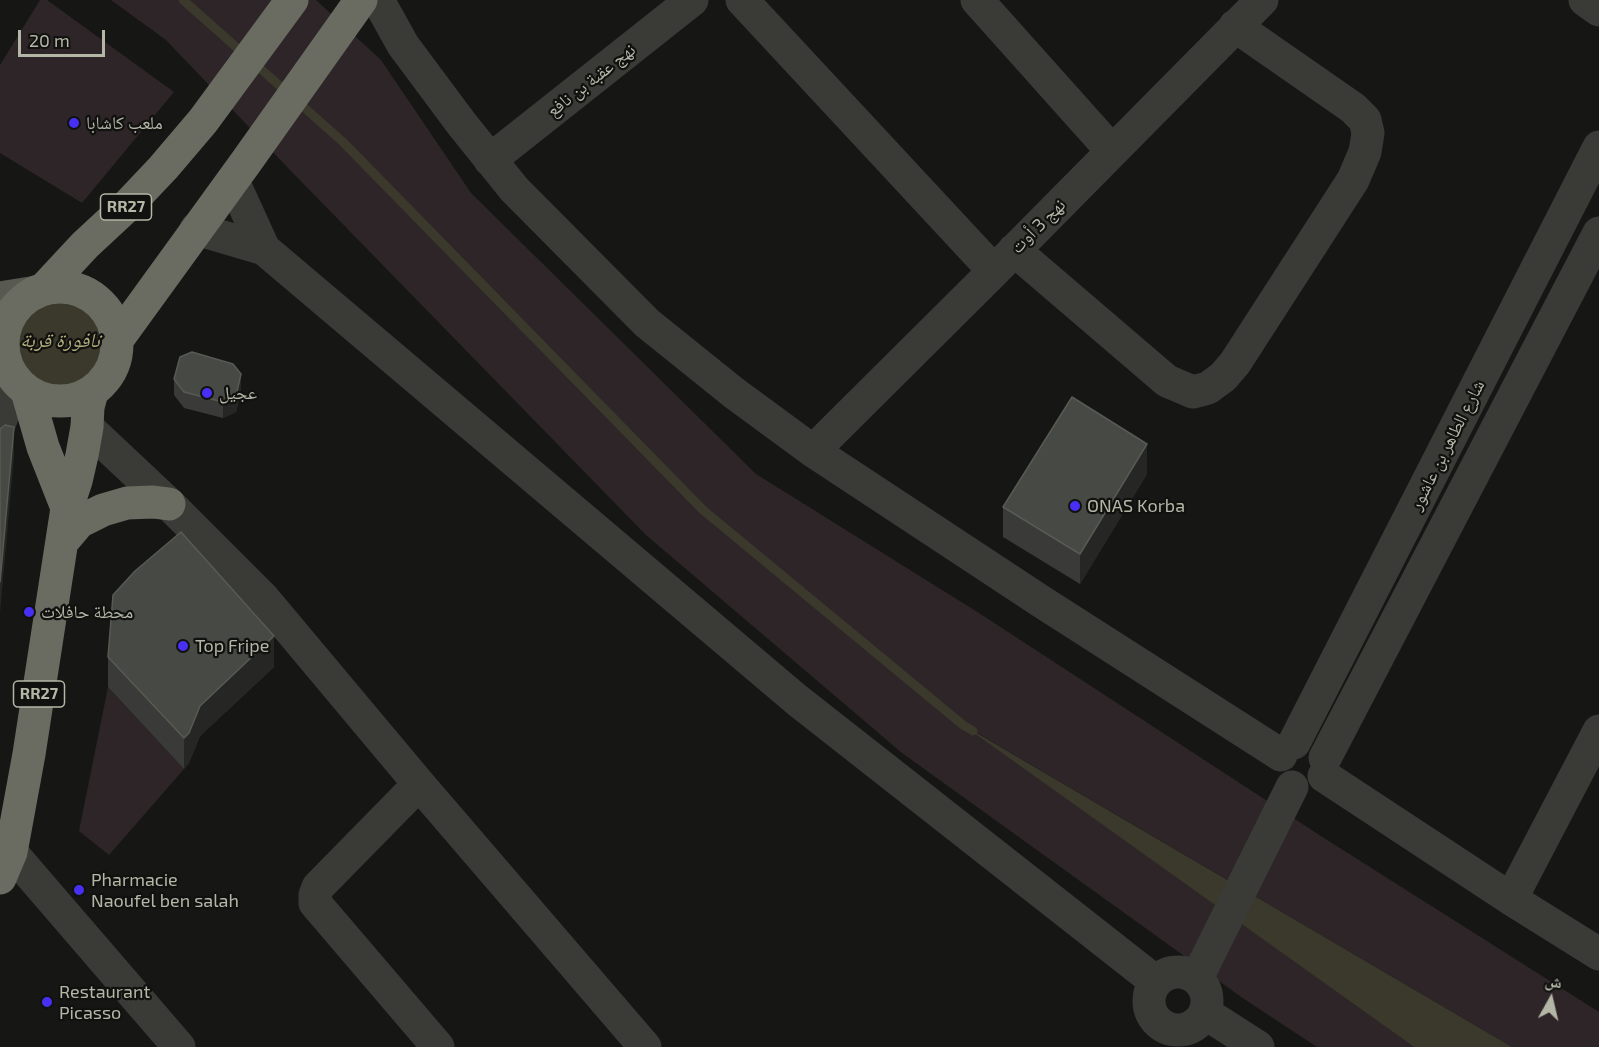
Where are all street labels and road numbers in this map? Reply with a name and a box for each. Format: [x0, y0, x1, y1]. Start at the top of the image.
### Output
street label: نهج عقبة بن نافع [542, 39, 640, 121]
road number: RR27 [100, 194, 152, 220]
street label: نهج 3 أوت [1006, 194, 1070, 258]
street label: شارع الطاهر بن عاشور [1405, 376, 1489, 514]
road number: RR27 [14, 681, 64, 707]

